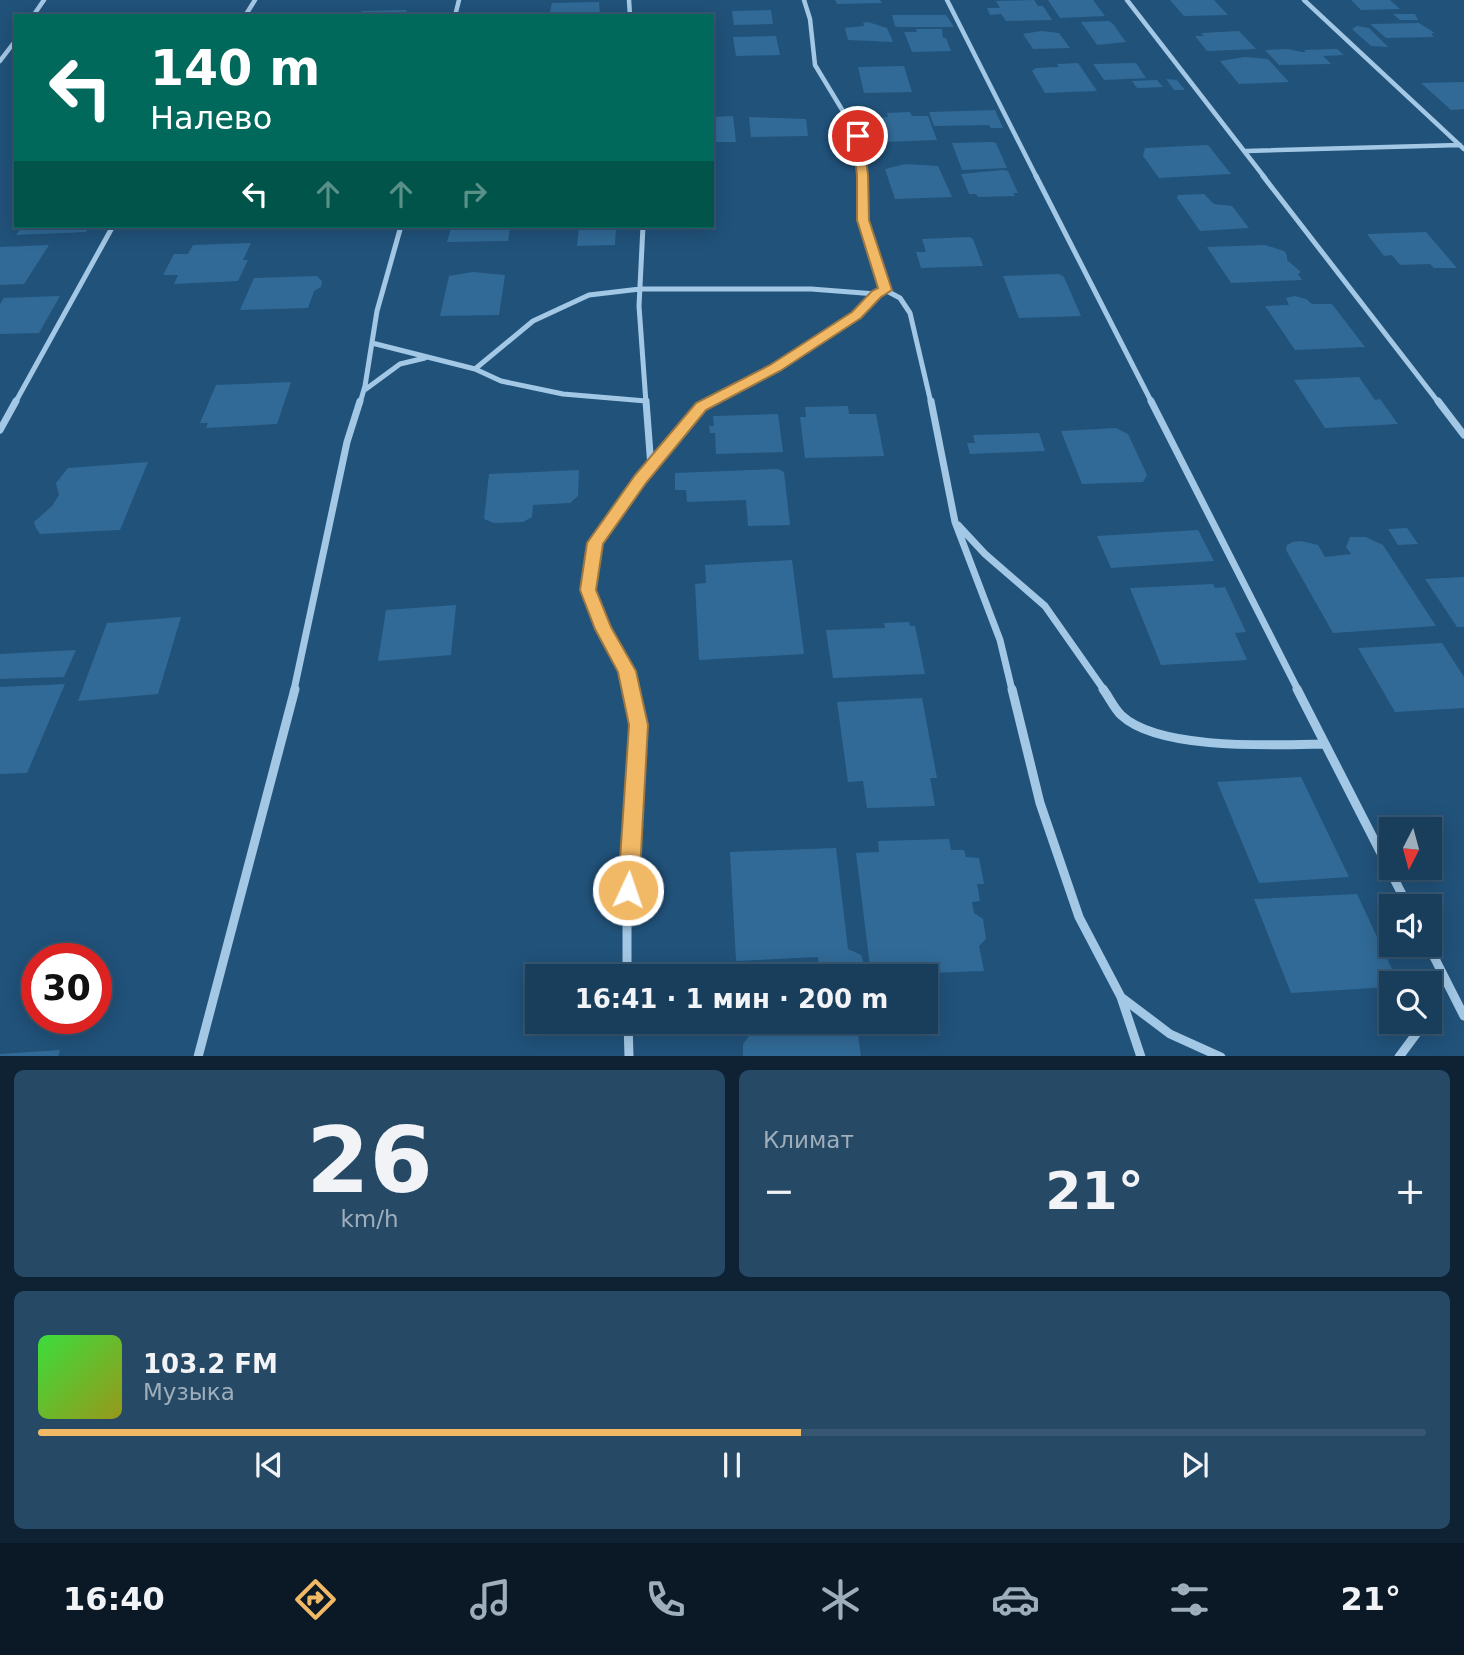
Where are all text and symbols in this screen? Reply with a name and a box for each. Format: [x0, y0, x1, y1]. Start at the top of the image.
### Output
text: 140 m [150, 40, 320, 97]
icon: left [35, 42, 126, 133]
text: Налево [150, 99, 272, 137]
pin [828, 106, 888, 166]
icon: arrive [839, 117, 877, 155]
icon: left [236, 175, 274, 213]
icon: ahead [309, 175, 347, 213]
icon: ahead [382, 175, 420, 213]
icon: right [455, 175, 493, 213]
north arrow [1379, 817, 1442, 880]
map controls [1379, 817, 1442, 1034]
position arrow [591, 853, 665, 927]
button: sound [1379, 894, 1442, 957]
speed limit sign: 30 [21, 943, 112, 1034]
button: search [1379, 971, 1442, 1034]
text: 16:41 · 1 мин · 200 m [575, 984, 888, 1014]
text: 26 [306, 1108, 433, 1213]
text: Климат [763, 1127, 854, 1153]
text: 21° [1045, 1161, 1144, 1221]
text: − [763, 1169, 795, 1213]
text: + [1394, 1169, 1426, 1213]
text: km/h [340, 1206, 399, 1232]
text: 103.2 FM [143, 1349, 278, 1379]
text: Музыка [143, 1379, 235, 1405]
icon: previous [250, 1446, 288, 1484]
icon: pause [713, 1446, 751, 1484]
icon: next [1176, 1446, 1214, 1484]
icon: directions [291, 1575, 340, 1624]
icon: music [466, 1575, 515, 1624]
icon: phone [641, 1575, 690, 1624]
icon: climate [816, 1575, 865, 1624]
icon: car [991, 1575, 1040, 1624]
icon: filters [1165, 1575, 1214, 1624]
text: 16:40 [63, 1580, 165, 1618]
text: 21° [1340, 1580, 1401, 1618]

